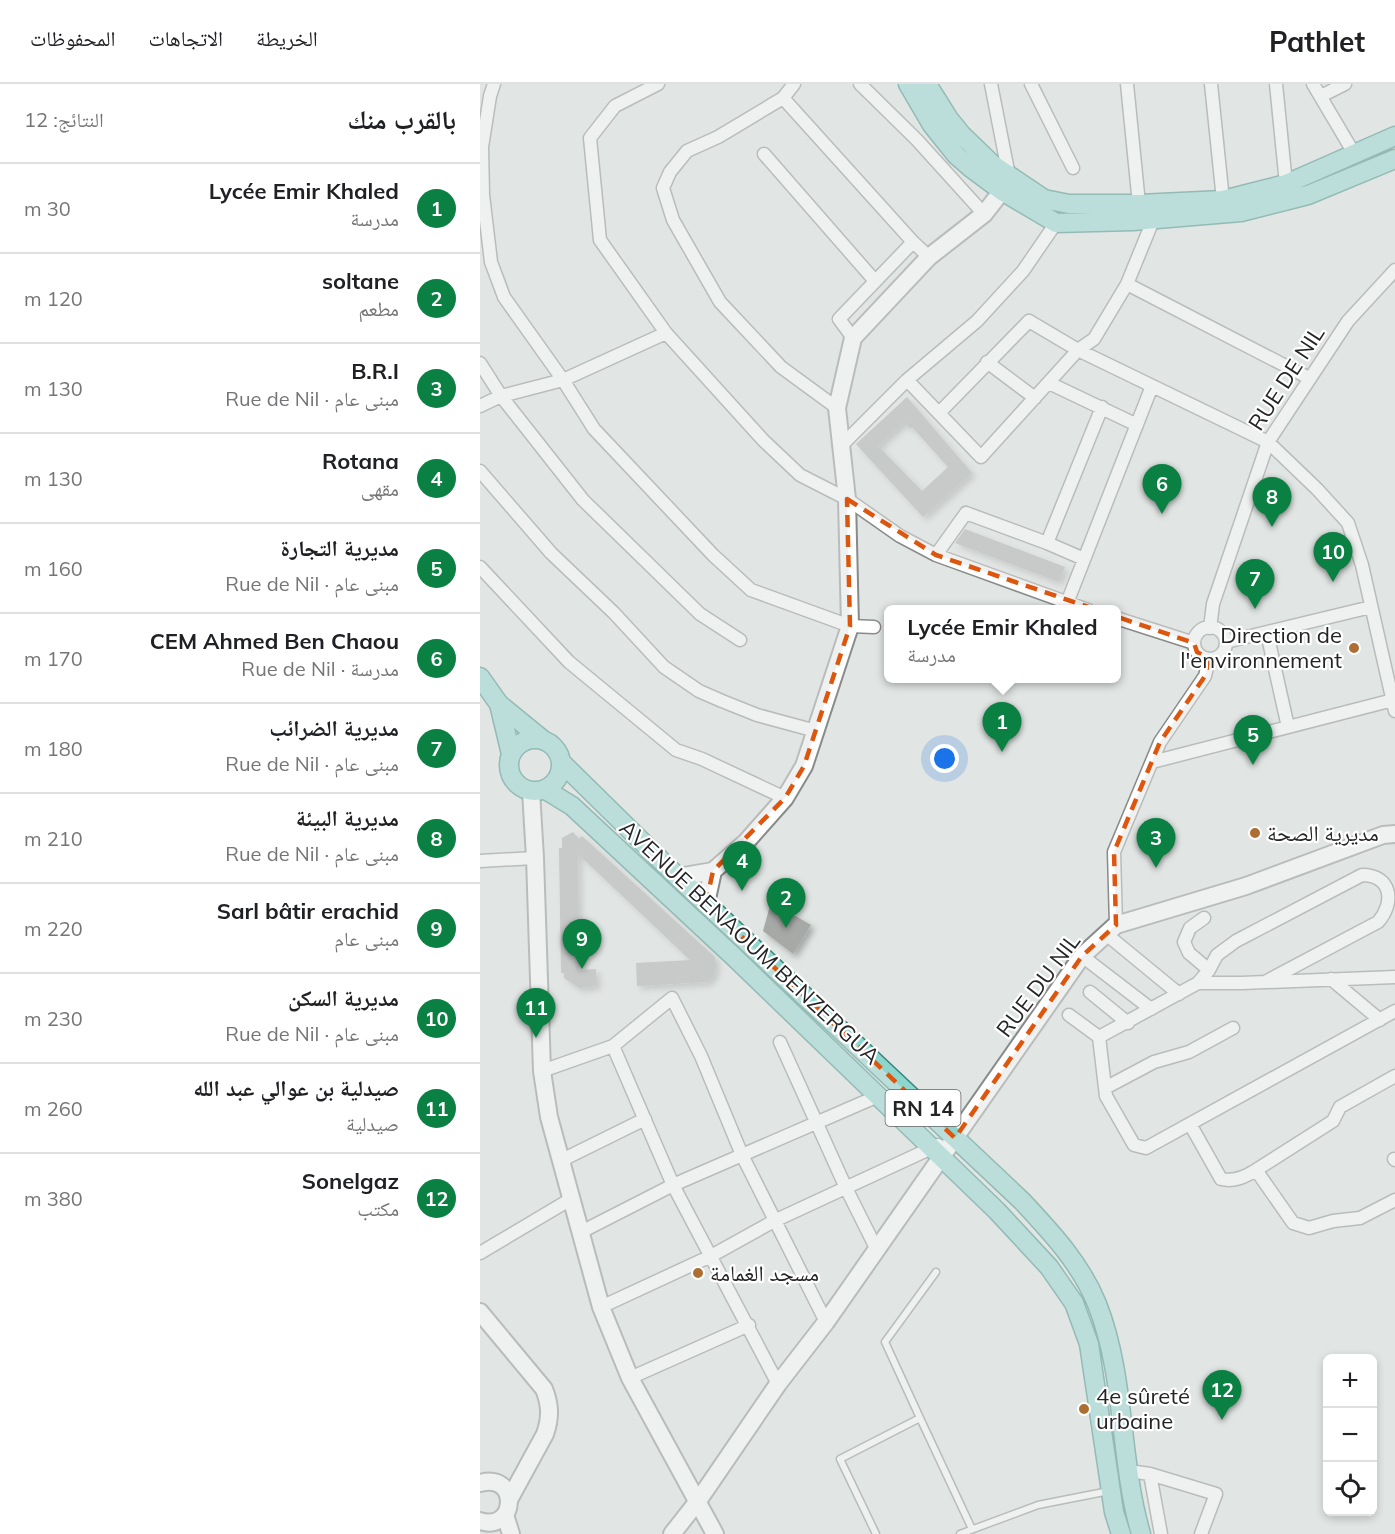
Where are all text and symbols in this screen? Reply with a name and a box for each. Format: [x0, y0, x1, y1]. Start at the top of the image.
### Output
text: Pathlet [1269, 24, 1365, 59]
text: المحفوظات [30, 25, 115, 51]
text: الاتجاهات [148, 25, 223, 51]
text: الخريطة [256, 25, 318, 51]
text: بالقرب منك [347, 103, 456, 136]
text: النتائج: 12 [24, 107, 104, 132]
text: Lycée Emir Khaled [209, 177, 399, 205]
text: 30 m [24, 196, 71, 221]
text: 1 [431, 196, 443, 221]
text: مدرسة [350, 206, 399, 231]
text: soltane [322, 267, 399, 295]
text: 120 m [24, 286, 83, 311]
text: 2 [431, 286, 443, 311]
text: مطعم [358, 296, 399, 321]
street label: RUE DE NIL [1242, 320, 1330, 436]
text: B.R.I [351, 357, 399, 385]
text: 130 m [24, 376, 83, 401]
text: 3 [431, 376, 443, 401]
text: مبنى عام · Rue de Nil [225, 386, 399, 411]
text: Rotana [322, 447, 399, 475]
pin: 6 [1142, 464, 1182, 514]
text: 130 m [24, 466, 83, 491]
text: 4 [431, 466, 443, 491]
text: مقهى [361, 476, 399, 501]
pin: 8 [1252, 478, 1292, 527]
pin: 10 [1314, 532, 1352, 582]
text: مديرية التجارة [280, 534, 399, 562]
text: 160 m [24, 556, 83, 581]
text: 5 [431, 556, 443, 581]
pin: 7 [1236, 560, 1274, 609]
text: مبنى عام · Rue de Nil [225, 571, 399, 596]
popup [884, 605, 1121, 683]
text: Lycée Emir Khaled [907, 613, 1098, 641]
place label: Direction de l'environnement [1180, 621, 1342, 674]
text: CEM Ahmed Ben Chaou [150, 627, 399, 655]
marker: Direction de l'environnement [1347, 641, 1361, 655]
text: مدرسة [907, 642, 956, 667]
text: 170 m [24, 646, 83, 671]
text: 6 [431, 646, 443, 671]
text: مدرسة · Rue de Nil [241, 656, 399, 681]
pin: 1 [982, 702, 1022, 752]
text: مديرية الضرائب [269, 714, 399, 742]
pin: 5 [1234, 716, 1272, 765]
text: 180 m [24, 736, 83, 761]
text: 7 [431, 736, 443, 761]
your location [930, 744, 959, 773]
text: مبنى عام · Rue de Nil [225, 751, 399, 776]
text: مديرية البيئة [296, 804, 399, 832]
street label: AVENUE BENAOUM BENZERGUA [614, 814, 886, 1070]
pin: 3 [1136, 818, 1176, 868]
place label: مديرية الصحة [1267, 819, 1379, 847]
text: 210 m [24, 826, 83, 851]
text: 8 [431, 826, 443, 851]
marker: مديرية الصحة [1248, 826, 1262, 840]
text: مبنى عام · Rue de Nil [225, 841, 399, 866]
pin: 4 [722, 842, 762, 891]
pin: 2 [766, 878, 806, 928]
text: Sarl bâtir erachid [217, 897, 399, 925]
text: 220 m [24, 916, 83, 941]
text: 9 [431, 916, 443, 941]
pin: 9 [562, 920, 602, 969]
text: مبنى عام [334, 926, 399, 951]
street label: RUE DU NIL [990, 928, 1086, 1042]
text: مديرية السكن [288, 984, 399, 1012]
pin: 11 [516, 988, 556, 1038]
text: 230 m [24, 1006, 83, 1031]
text: 10 [425, 1006, 449, 1031]
text: مبنى عام · Rue de Nil [225, 1021, 399, 1046]
text: صيدلية بن عوالي عبد الله [193, 1074, 399, 1102]
road number: RN 14 [886, 1090, 960, 1126]
text: 260 m [24, 1096, 83, 1121]
text: 11 [425, 1096, 449, 1121]
text: صيدلية [346, 1111, 399, 1136]
text: Sonelgaz [302, 1167, 399, 1195]
text: 380 m [24, 1186, 83, 1211]
text: 12 [425, 1186, 449, 1211]
text: مكتب [357, 1196, 399, 1221]
place label: مسجد الغمامة [710, 1259, 819, 1287]
marker: مسجد الغمامة [691, 1266, 705, 1280]
map controls [1323, 1354, 1377, 1516]
button: + [1323, 1354, 1377, 1408]
pin: 12 [1202, 1370, 1242, 1420]
place label: 4e sûreté urbaine [1096, 1382, 1190, 1435]
marker: 4e sûreté urbaine [1077, 1402, 1091, 1416]
button: − [1323, 1408, 1377, 1462]
button: locate [1323, 1462, 1377, 1516]

